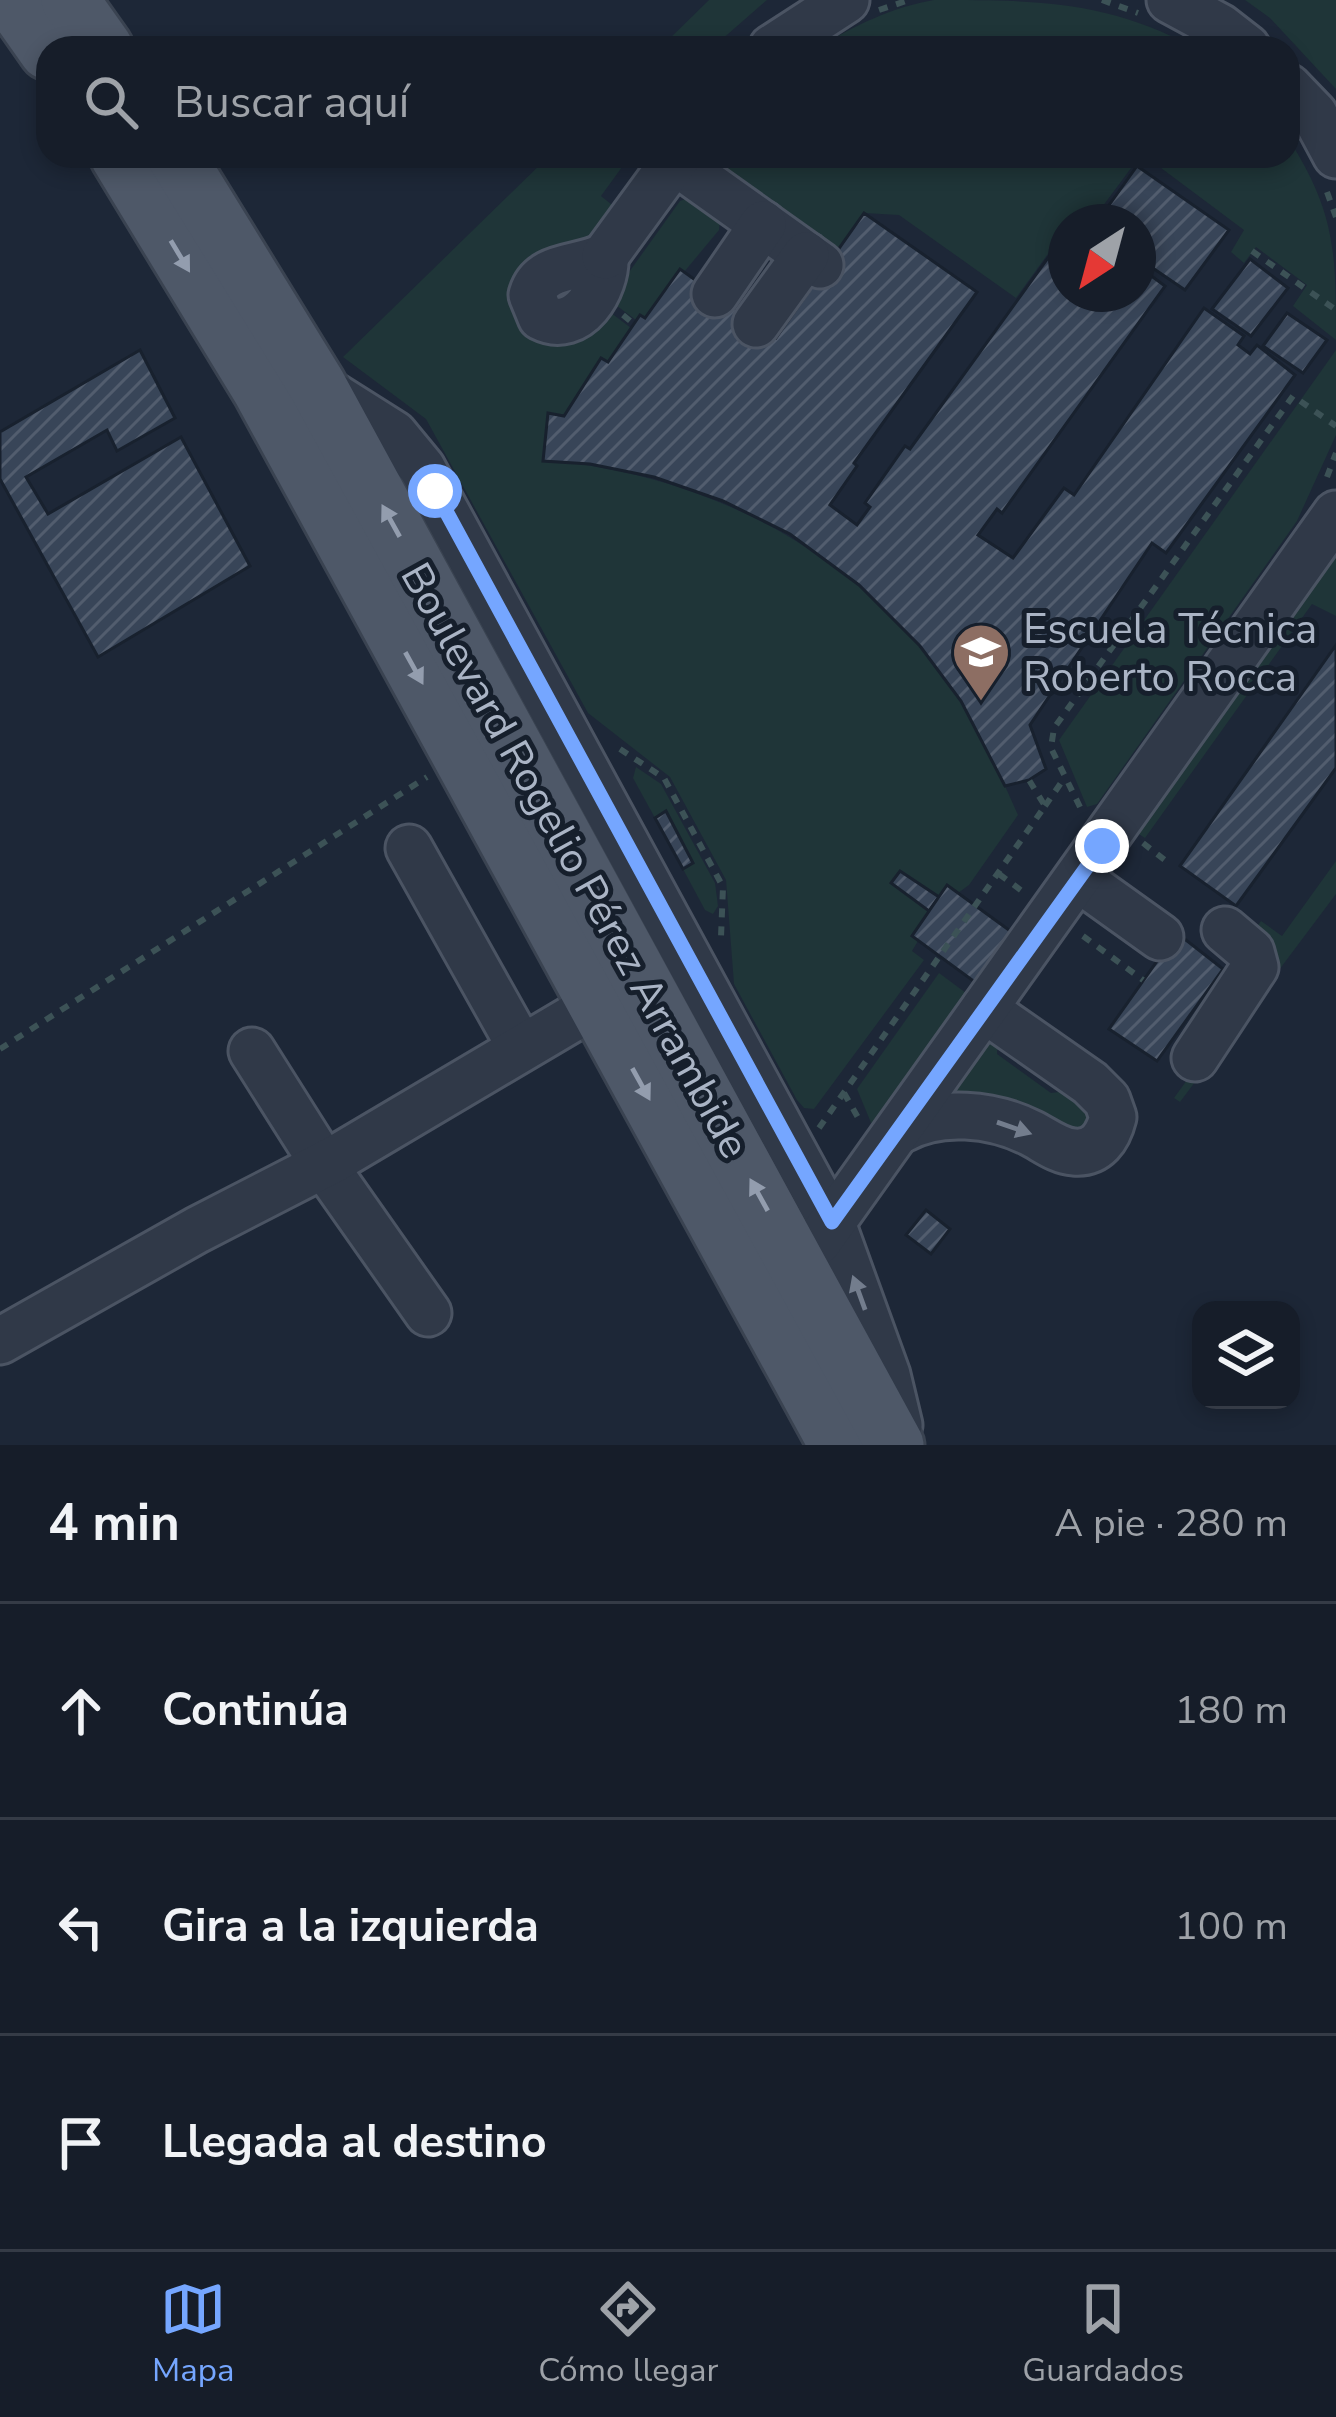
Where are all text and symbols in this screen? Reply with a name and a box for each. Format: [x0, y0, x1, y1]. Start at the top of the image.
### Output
search box [36, 36, 1300, 168]
icon: search [78, 69, 144, 135]
text: Buscar aquí [174, 72, 409, 133]
north arrow [1048, 204, 1156, 312]
one-way arrow [169, 239, 190, 273]
route start [408, 464, 462, 518]
one-way arrow [381, 503, 402, 538]
street label: Boulevard Rogelio Pérez Arrambide [387, 553, 763, 1169]
place label: Escuela Técnica Roberto Rocca [1023, 601, 1317, 706]
school or university icon: Escuela Técnica Roberto Rocca [950, 621, 1012, 703]
one-way arrow [403, 651, 424, 686]
route end [1075, 819, 1129, 873]
one-way arrow [630, 1067, 651, 1102]
one-way arrow [996, 1120, 1032, 1138]
one-way arrow [749, 1178, 770, 1212]
one-way arrow [849, 1274, 867, 1310]
map controls [1192, 1301, 1300, 1409]
button: layers [1192, 1301, 1300, 1409]
text: 4 min [48, 1488, 180, 1558]
text: A pie · 280 m [1054, 1497, 1288, 1550]
icon: ahead [48, 1678, 114, 1744]
text: Continúa [162, 1680, 349, 1741]
text: 180 m [1174, 1684, 1288, 1737]
icon: left [48, 1894, 114, 1960]
text: Gira a la izquierda [162, 1896, 539, 1957]
text: 100 m [1174, 1900, 1288, 1953]
icon: arrive [48, 2110, 114, 2176]
text: Llegada al destino [162, 2112, 547, 2173]
tab: Mapa [152, 2276, 234, 2393]
tab: Cómo llegar [538, 2276, 718, 2393]
tab: Guardados [1022, 2276, 1184, 2393]

